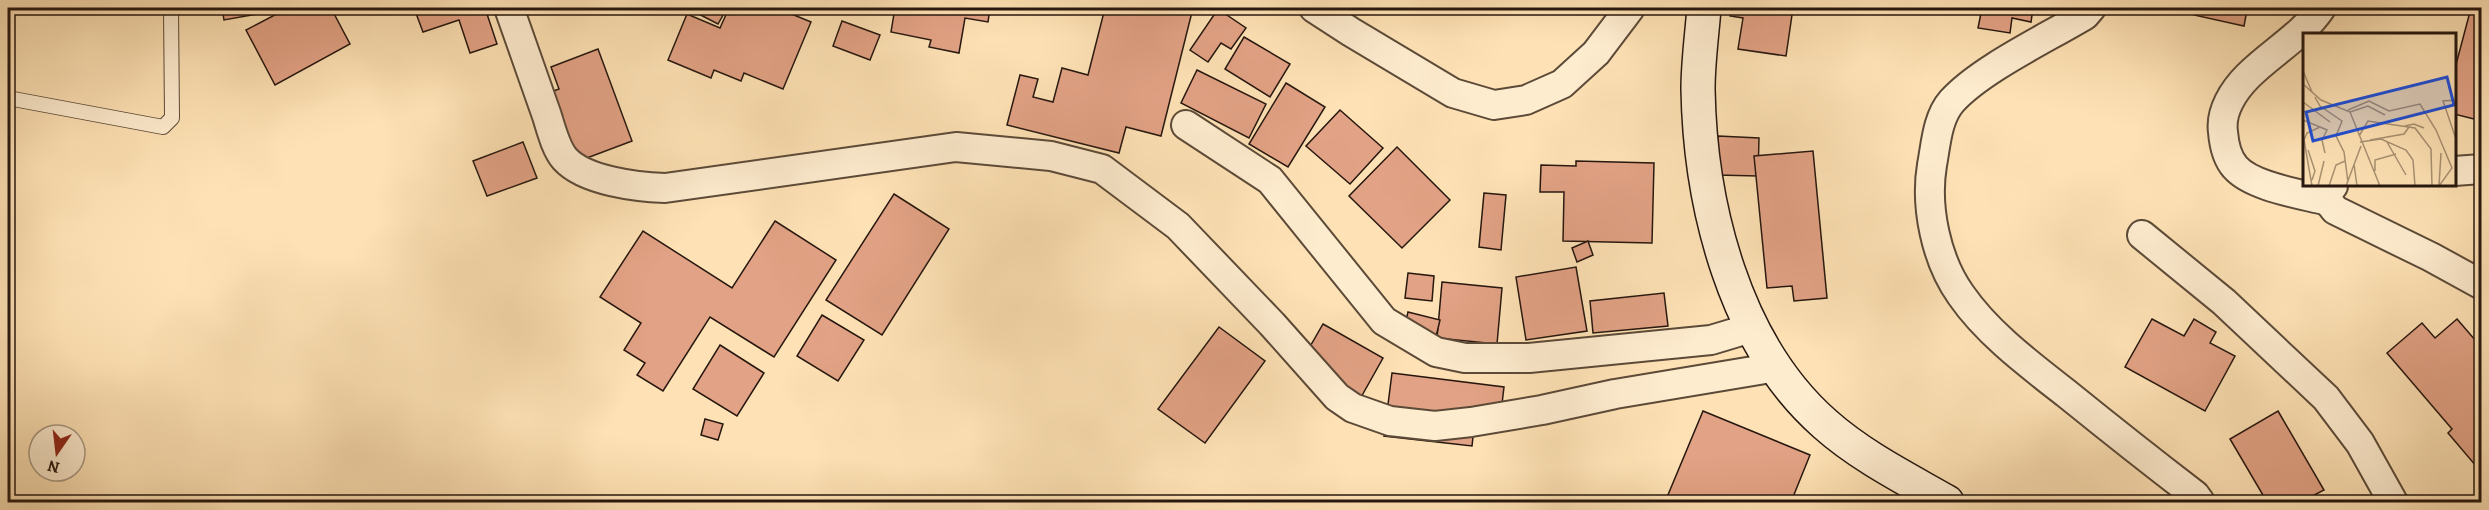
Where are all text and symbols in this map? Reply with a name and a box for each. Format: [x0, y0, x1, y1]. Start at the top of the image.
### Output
inset map [2303, 33, 2456, 186]
north arrow [27, 423, 87, 483]
text: N [45, 454, 62, 479]

